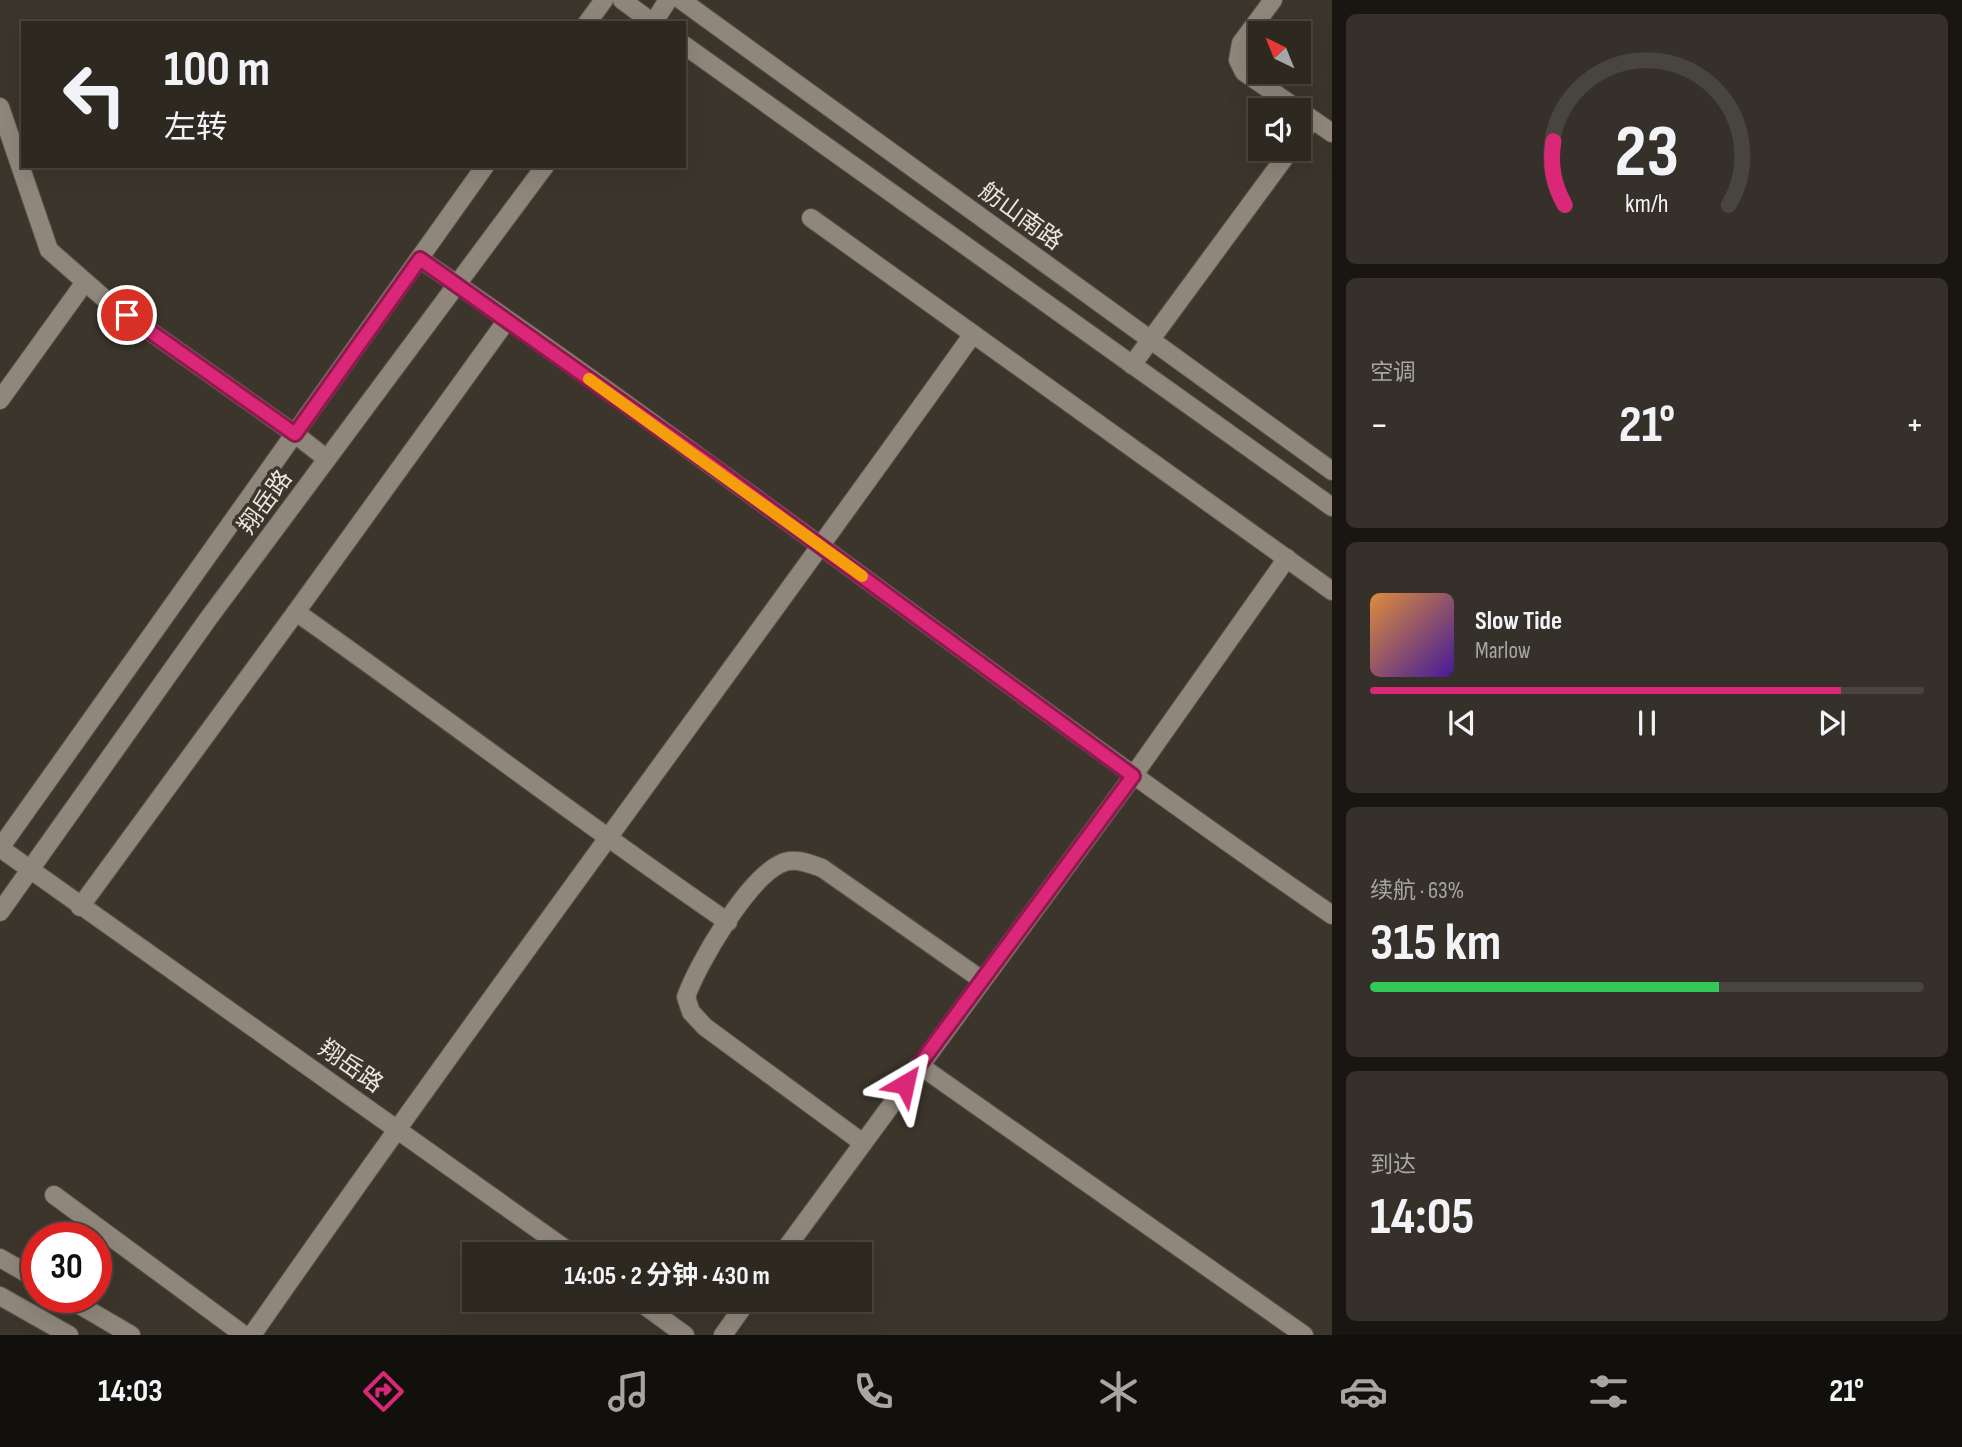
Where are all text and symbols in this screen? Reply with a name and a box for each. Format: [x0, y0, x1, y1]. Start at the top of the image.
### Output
north arrow [1248, 21, 1311, 84]
map controls [1248, 21, 1311, 161]
text: 100 m [164, 41, 270, 100]
icon: left [49, 49, 140, 140]
button: sound [1248, 98, 1311, 161]
text: 左转 [164, 109, 228, 148]
text: 23 [1615, 109, 1679, 197]
street label: 舫山南路 [973, 176, 1068, 256]
text: km/h [1625, 189, 1669, 220]
pin [97, 285, 157, 345]
icon: arrive [108, 296, 146, 334]
text: 空调 [1370, 359, 1416, 387]
text: 21° [1619, 394, 1675, 457]
text: − [1370, 403, 1389, 448]
text: + [1905, 403, 1924, 448]
street label: 翔岳路 [233, 465, 298, 540]
text: Slow Tide [1475, 606, 1562, 637]
text: Marlow [1475, 637, 1531, 665]
icon: previous [1443, 704, 1481, 742]
icon: pause [1628, 704, 1666, 742]
icon: next [1813, 704, 1851, 742]
text: 续航 · 63% [1370, 877, 1464, 905]
text: 315 km [1370, 912, 1501, 975]
street label: 翔岳路 [313, 1034, 389, 1099]
position arrow [868, 1047, 942, 1121]
text: 到达 [1370, 1151, 1416, 1179]
text: 14:05 [1370, 1186, 1474, 1249]
speed limit sign: 30 [21, 1222, 112, 1313]
text: 14:05 · 2 分钟 · 430 m [564, 1261, 770, 1292]
icon: directions [359, 1367, 408, 1416]
icon: music [604, 1367, 653, 1416]
icon: phone [849, 1367, 898, 1416]
icon: climate [1094, 1367, 1143, 1416]
icon: car [1339, 1367, 1388, 1416]
icon: filters [1584, 1367, 1633, 1416]
text: 14:03 [98, 1372, 162, 1411]
text: 21° [1829, 1372, 1864, 1411]

